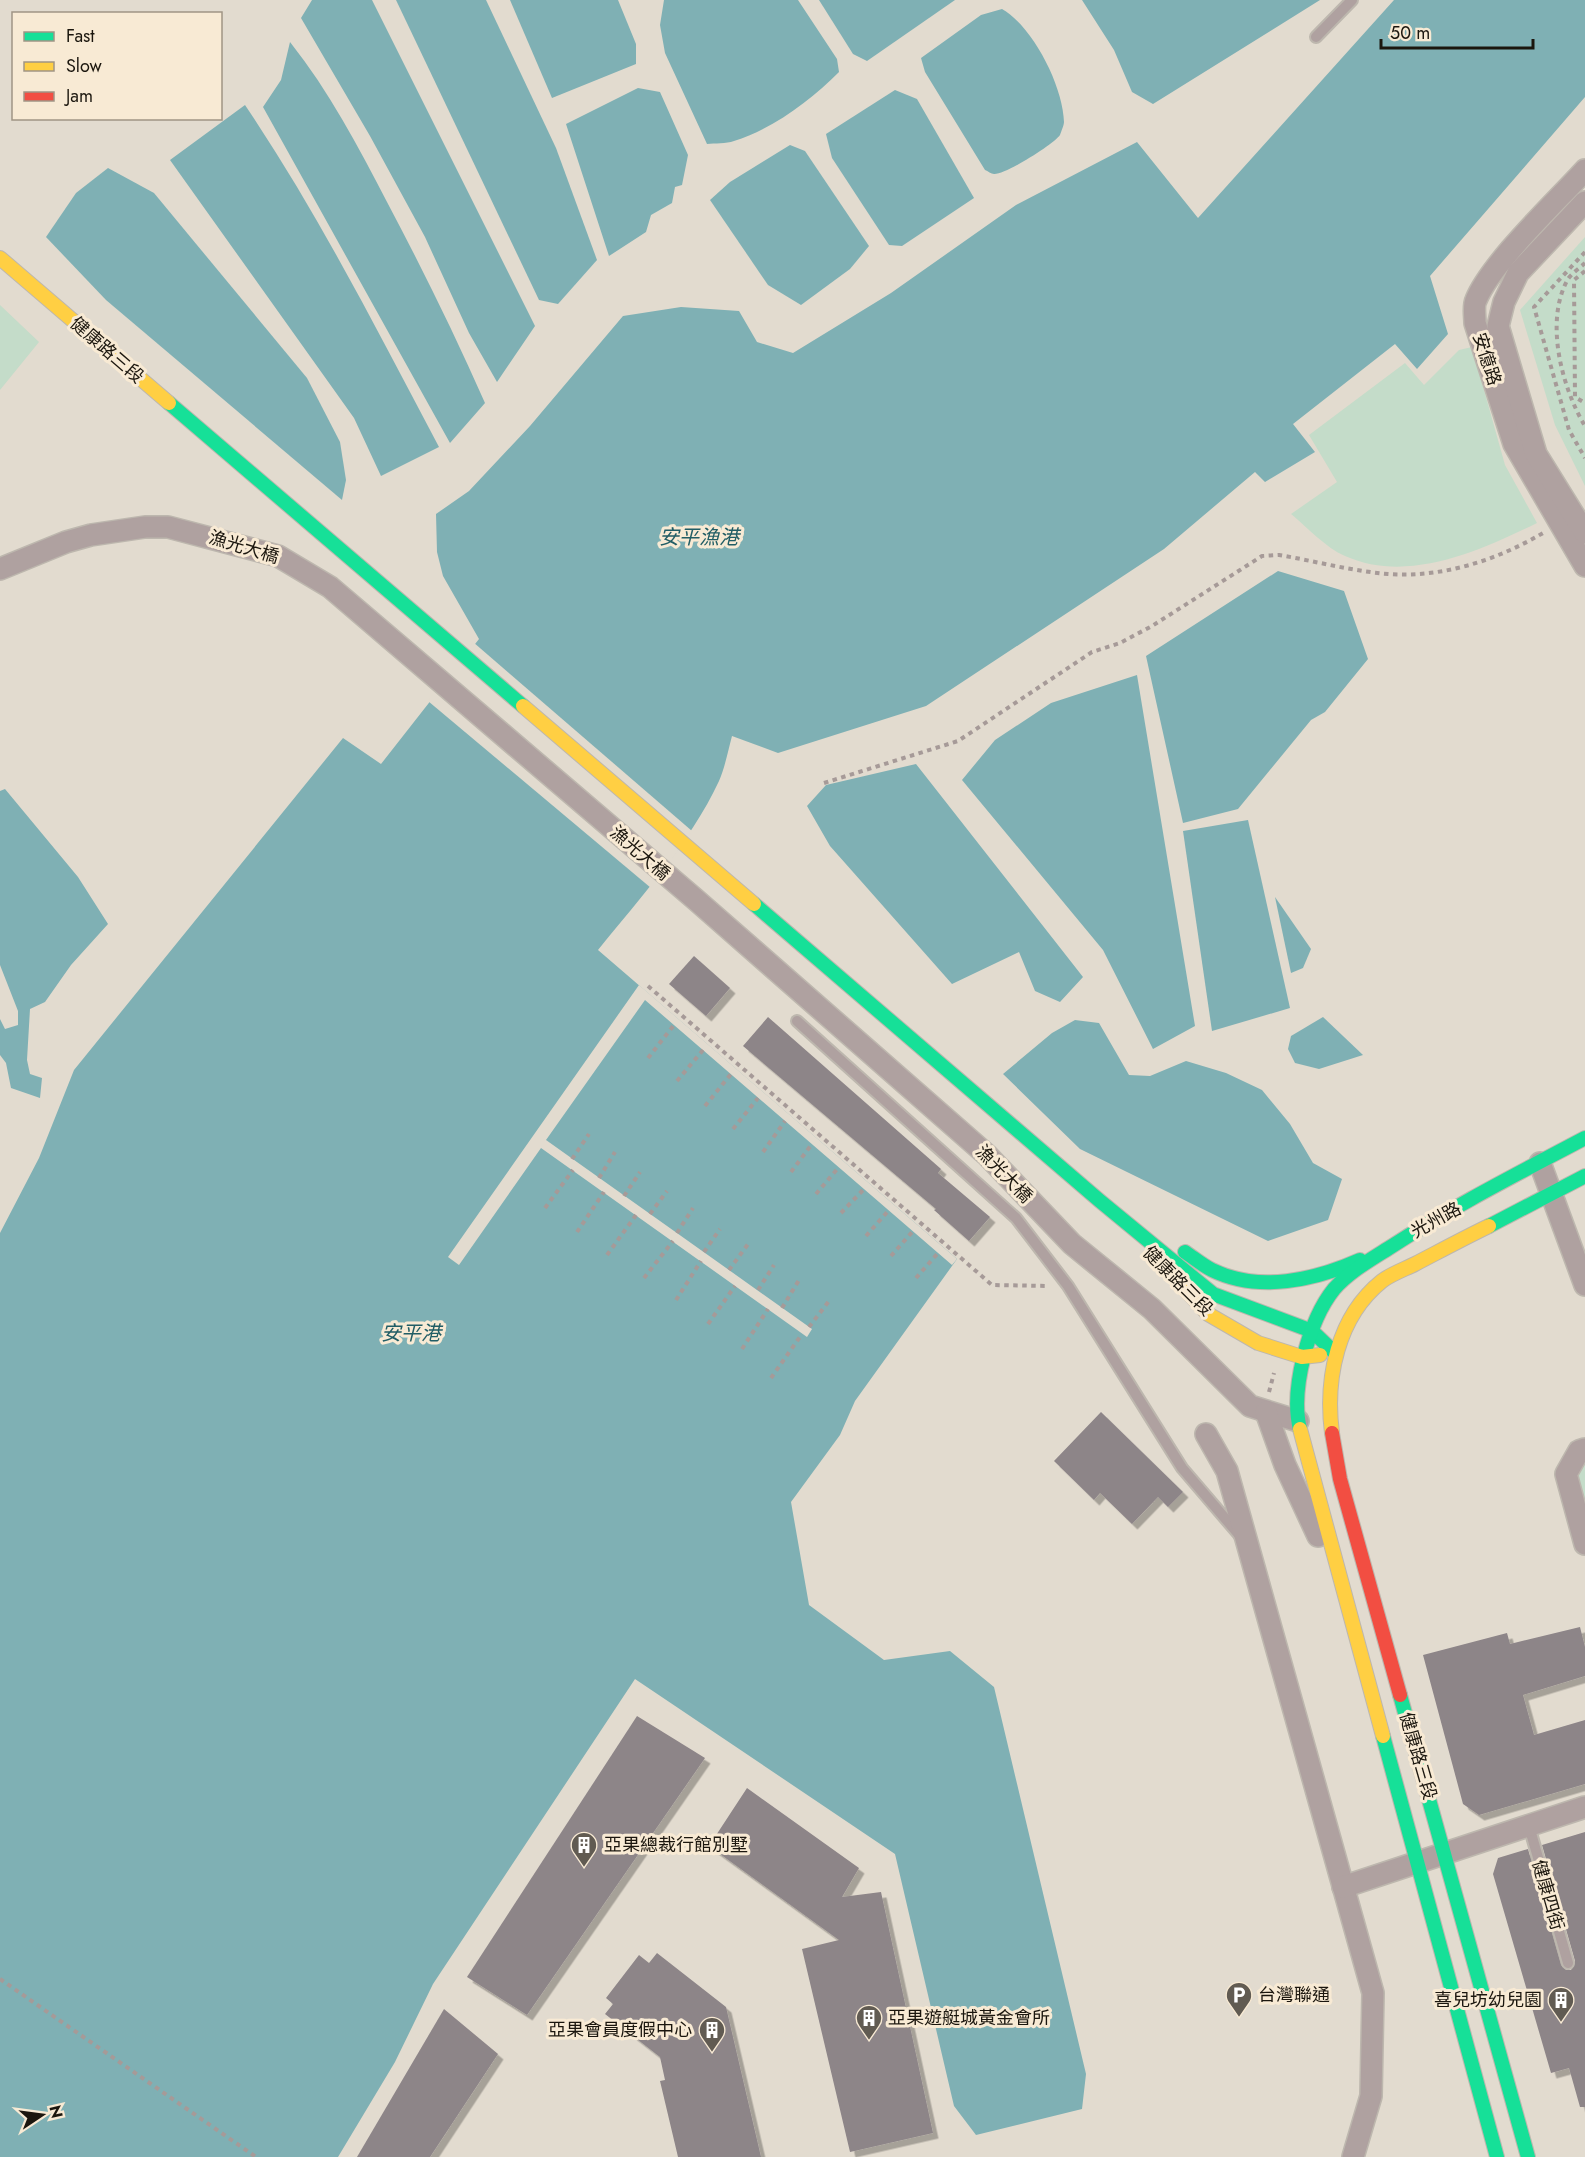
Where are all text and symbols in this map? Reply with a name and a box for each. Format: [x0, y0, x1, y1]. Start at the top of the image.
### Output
legend [12, 12, 222, 120]
scale bar [1381, 12, 1532, 50]
text: 50 m [1390, 20, 1430, 46]
text: Fast [66, 23, 95, 49]
text: Slow [66, 53, 103, 79]
text: Jam [64, 83, 93, 109]
street label: 健康路三段 [65, 311, 149, 389]
street label: 安億路 [1466, 329, 1508, 389]
water label: 安平漁港 [659, 523, 742, 552]
street label: 漁光大橋 [206, 524, 282, 570]
street label: 漁光大橋 [604, 820, 676, 886]
street label: 漁光大橋 [970, 1139, 1038, 1209]
street label: 光州路 [1406, 1196, 1466, 1244]
street label: 健康路三段 [1137, 1240, 1219, 1322]
water label: 安平港 [381, 1319, 444, 1348]
street label: 健康路三段 [1393, 1709, 1443, 1803]
building icon: 亞果總裁行館別墅 [569, 1830, 599, 1868]
place label: 亞果總裁行館別墅 [604, 1832, 748, 1858]
street label: 健康四街 [1526, 1857, 1570, 1933]
parking icon: 台灣聯通 [1224, 1980, 1254, 2018]
place label: 台灣聯通 [1258, 1982, 1330, 2008]
building icon: 喜兒坊幼兒園 [1546, 1985, 1576, 2023]
place label: 喜兒坊幼兒園 [1434, 1987, 1542, 2013]
building icon: 亞果遊艇城黃金會所 [854, 2003, 884, 2041]
place label: 亞果遊艇城黃金會所 [888, 2005, 1050, 2031]
building icon: 亞果會員度假中心 [697, 2015, 727, 2053]
place label: 亞果會員度假中心 [548, 2017, 692, 2043]
north arrow [12, 2085, 72, 2145]
text: N [43, 2103, 69, 2121]

